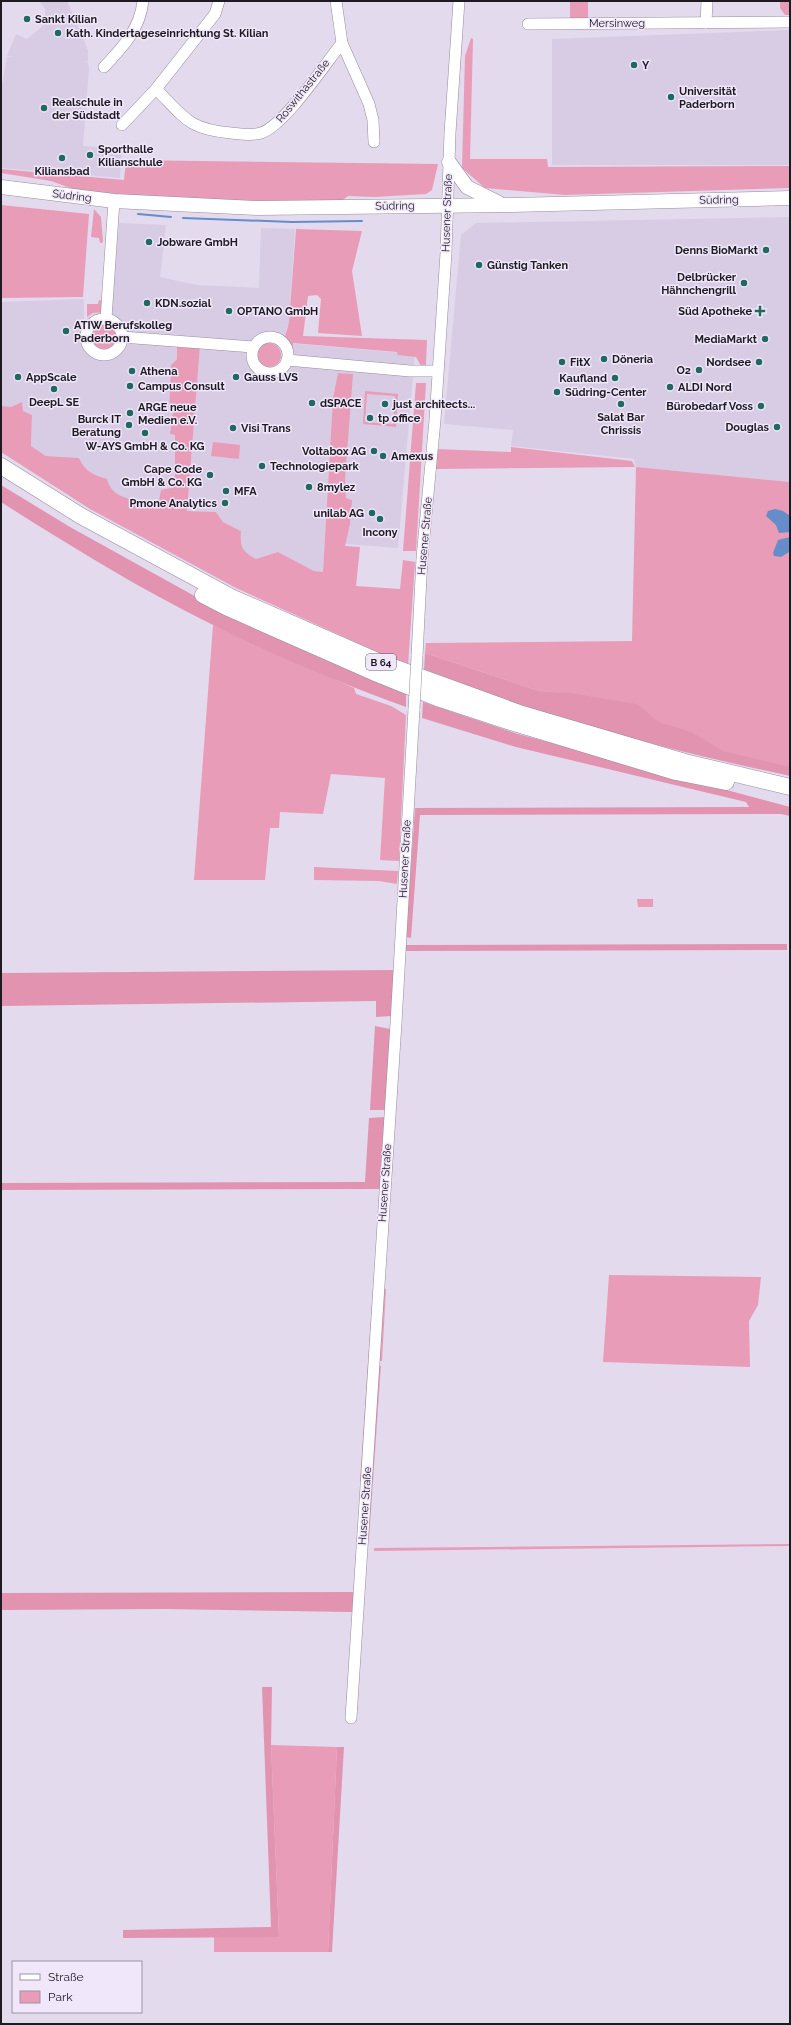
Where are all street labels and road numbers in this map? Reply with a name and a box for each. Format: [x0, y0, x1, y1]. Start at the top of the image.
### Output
street label: Mersinweg [589, 17, 645, 30]
street label: Roswithastraße [274, 56, 333, 125]
street label: Husener Straße [439, 173, 455, 252]
street label: Südring [52, 187, 92, 205]
street label: Südring [699, 193, 739, 207]
street label: Südring [375, 199, 415, 213]
street label: Husener Straße [415, 496, 435, 576]
road number: B 64 [366, 654, 396, 670]
street label: Husener Straße [396, 819, 414, 898]
street label: Husener Straße [376, 1143, 394, 1223]
street label: Husener Straße [356, 1466, 374, 1546]

